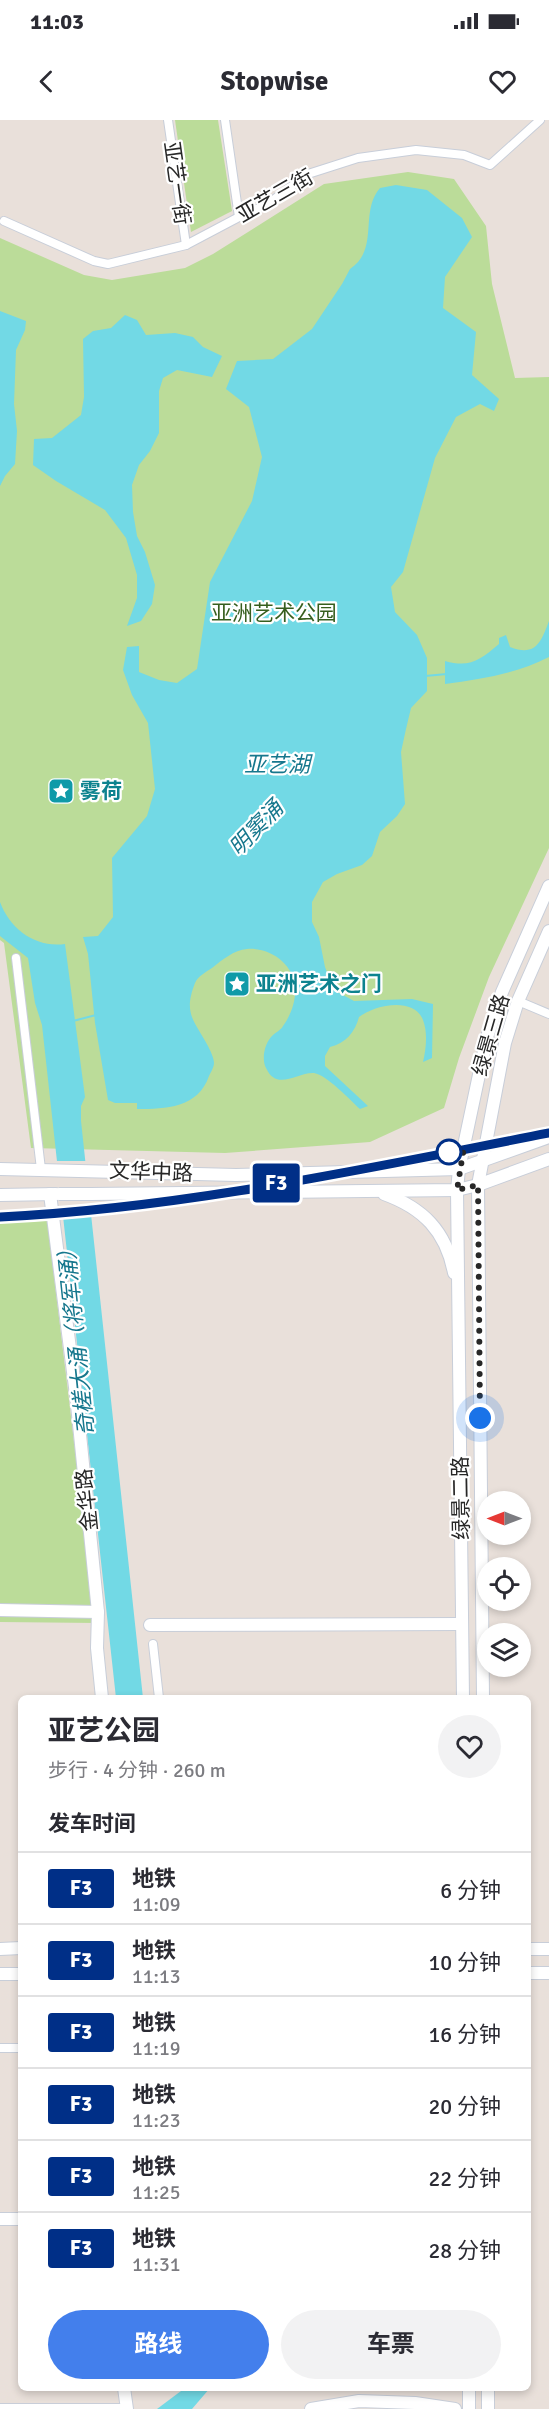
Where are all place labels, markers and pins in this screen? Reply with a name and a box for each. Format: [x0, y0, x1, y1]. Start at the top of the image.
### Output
place icon: 雾荷 [46, 776, 76, 806]
place label: 雾荷 [80, 778, 122, 804]
place icon: 亚洲艺术之门 [222, 969, 252, 999]
place label: 亚洲艺术之门 [256, 971, 382, 997]
unlabelled marker [436, 1139, 462, 1165]

